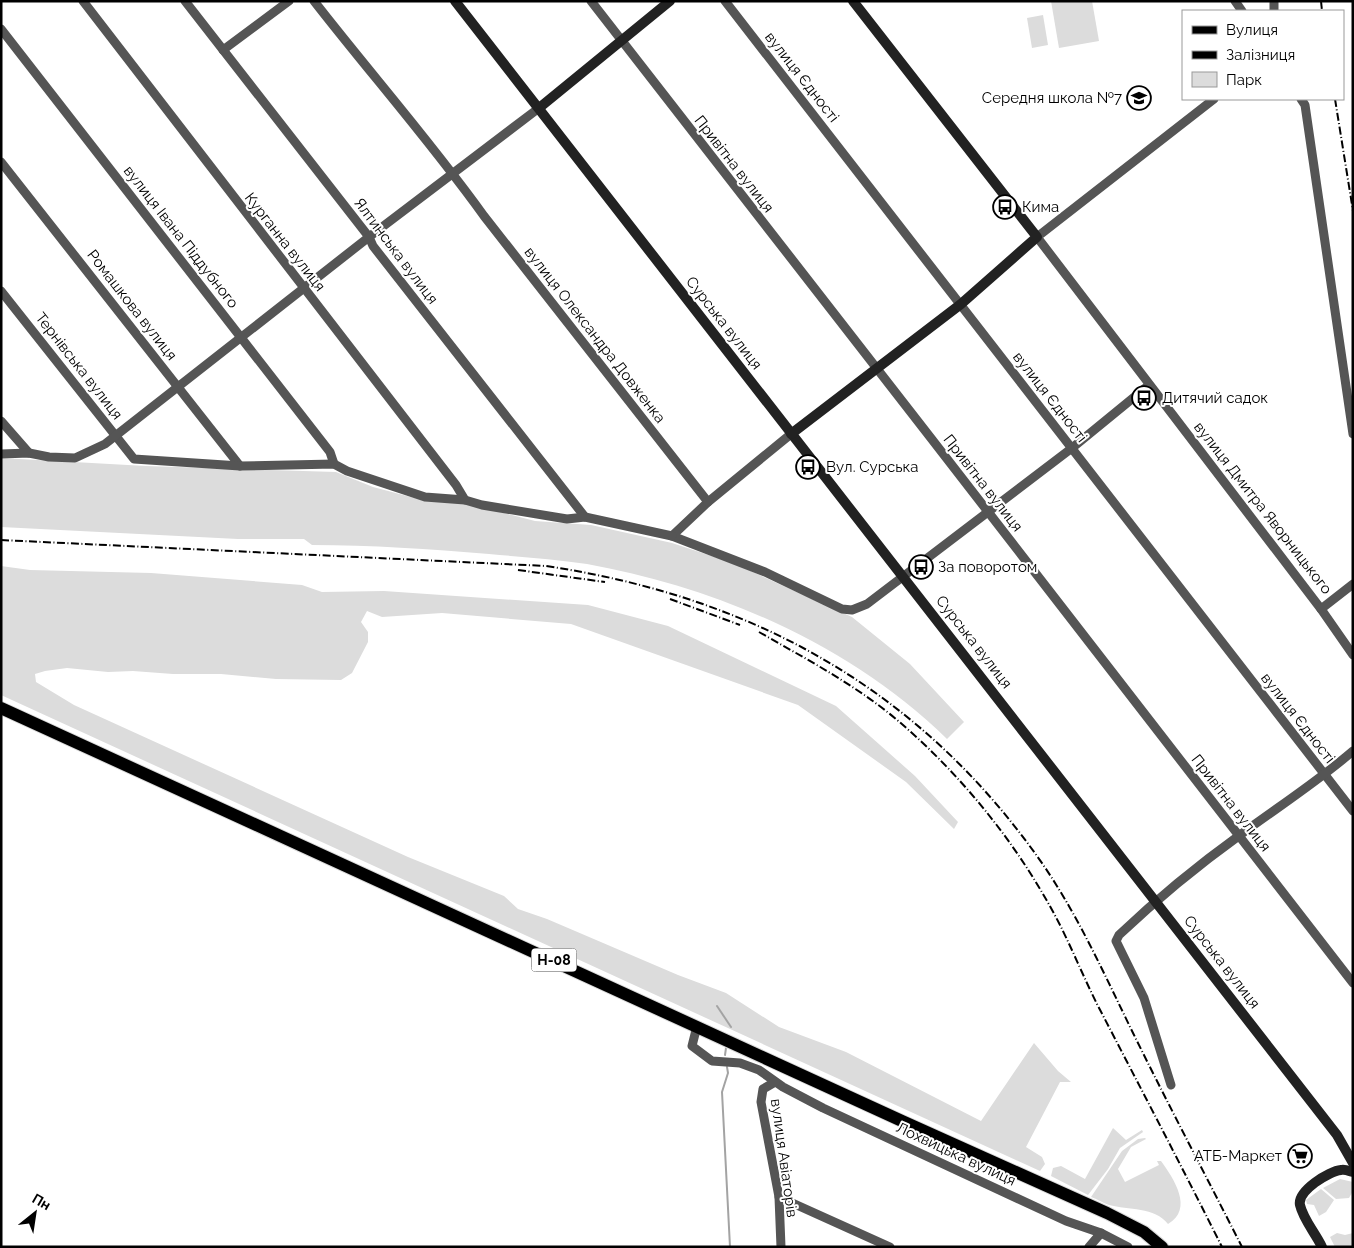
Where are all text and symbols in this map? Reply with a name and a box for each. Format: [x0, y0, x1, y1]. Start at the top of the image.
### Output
legend [1182, 10, 1344, 100]
text: Вулиця [1226, 21, 1278, 39]
street label: вулиця Єдності [761, 28, 843, 126]
text: Залізниця [1226, 46, 1295, 64]
text: Парк [1226, 71, 1262, 89]
school or university icon: Середня школа №7 [1126, 85, 1152, 111]
place label: Середня школа №7 [982, 89, 1122, 107]
street label: Привітна вулиця [691, 112, 777, 216]
street label: вулиця Івана Піддубного [120, 162, 242, 312]
street label: Курганна вулиця [241, 189, 329, 295]
street label: Ялтинська вулиця [350, 194, 442, 308]
bus stop icon: Кима [992, 194, 1018, 220]
place label: Кима [1022, 198, 1059, 216]
street label: вулиця Олександра Довженка [521, 243, 669, 427]
street label: Ромашкова вулиця [83, 246, 181, 364]
street label: Сурська вулиця [682, 273, 766, 373]
street label: Тернівська вулиця [32, 309, 126, 423]
street label: вулиця Єдності [1009, 348, 1091, 446]
bus stop icon: Дитячий садок [1131, 385, 1157, 411]
place label: Дитячий садок [1162, 389, 1268, 407]
street label: вулиця Дмитра Яворницького [1190, 418, 1336, 598]
street label: Привітна вулиця [940, 431, 1026, 535]
bus stop icon: Вул. Сурська [795, 454, 821, 480]
place label: Вул. Сурська [826, 458, 919, 476]
bus stop icon: За поворотом [908, 554, 934, 580]
place label: За поворотом [938, 558, 1037, 576]
street label: Сурська вулиця [932, 592, 1016, 692]
street label: вулиця Єдності [1257, 669, 1339, 767]
street label: Привітна вулиця [1188, 751, 1274, 855]
street label: Сурська вулиця [1180, 912, 1264, 1012]
road number: Н-08 [532, 948, 576, 972]
street label: вулиця Авіаторів [767, 1098, 801, 1218]
street label: Лохвицька вулиця [893, 1118, 1019, 1190]
supermarket icon: АТБ-Маркет [1287, 1143, 1313, 1169]
place label: АТБ-Маркет [1194, 1147, 1282, 1165]
north arrow [10, 1188, 60, 1238]
text: Пн [29, 1190, 54, 1213]

